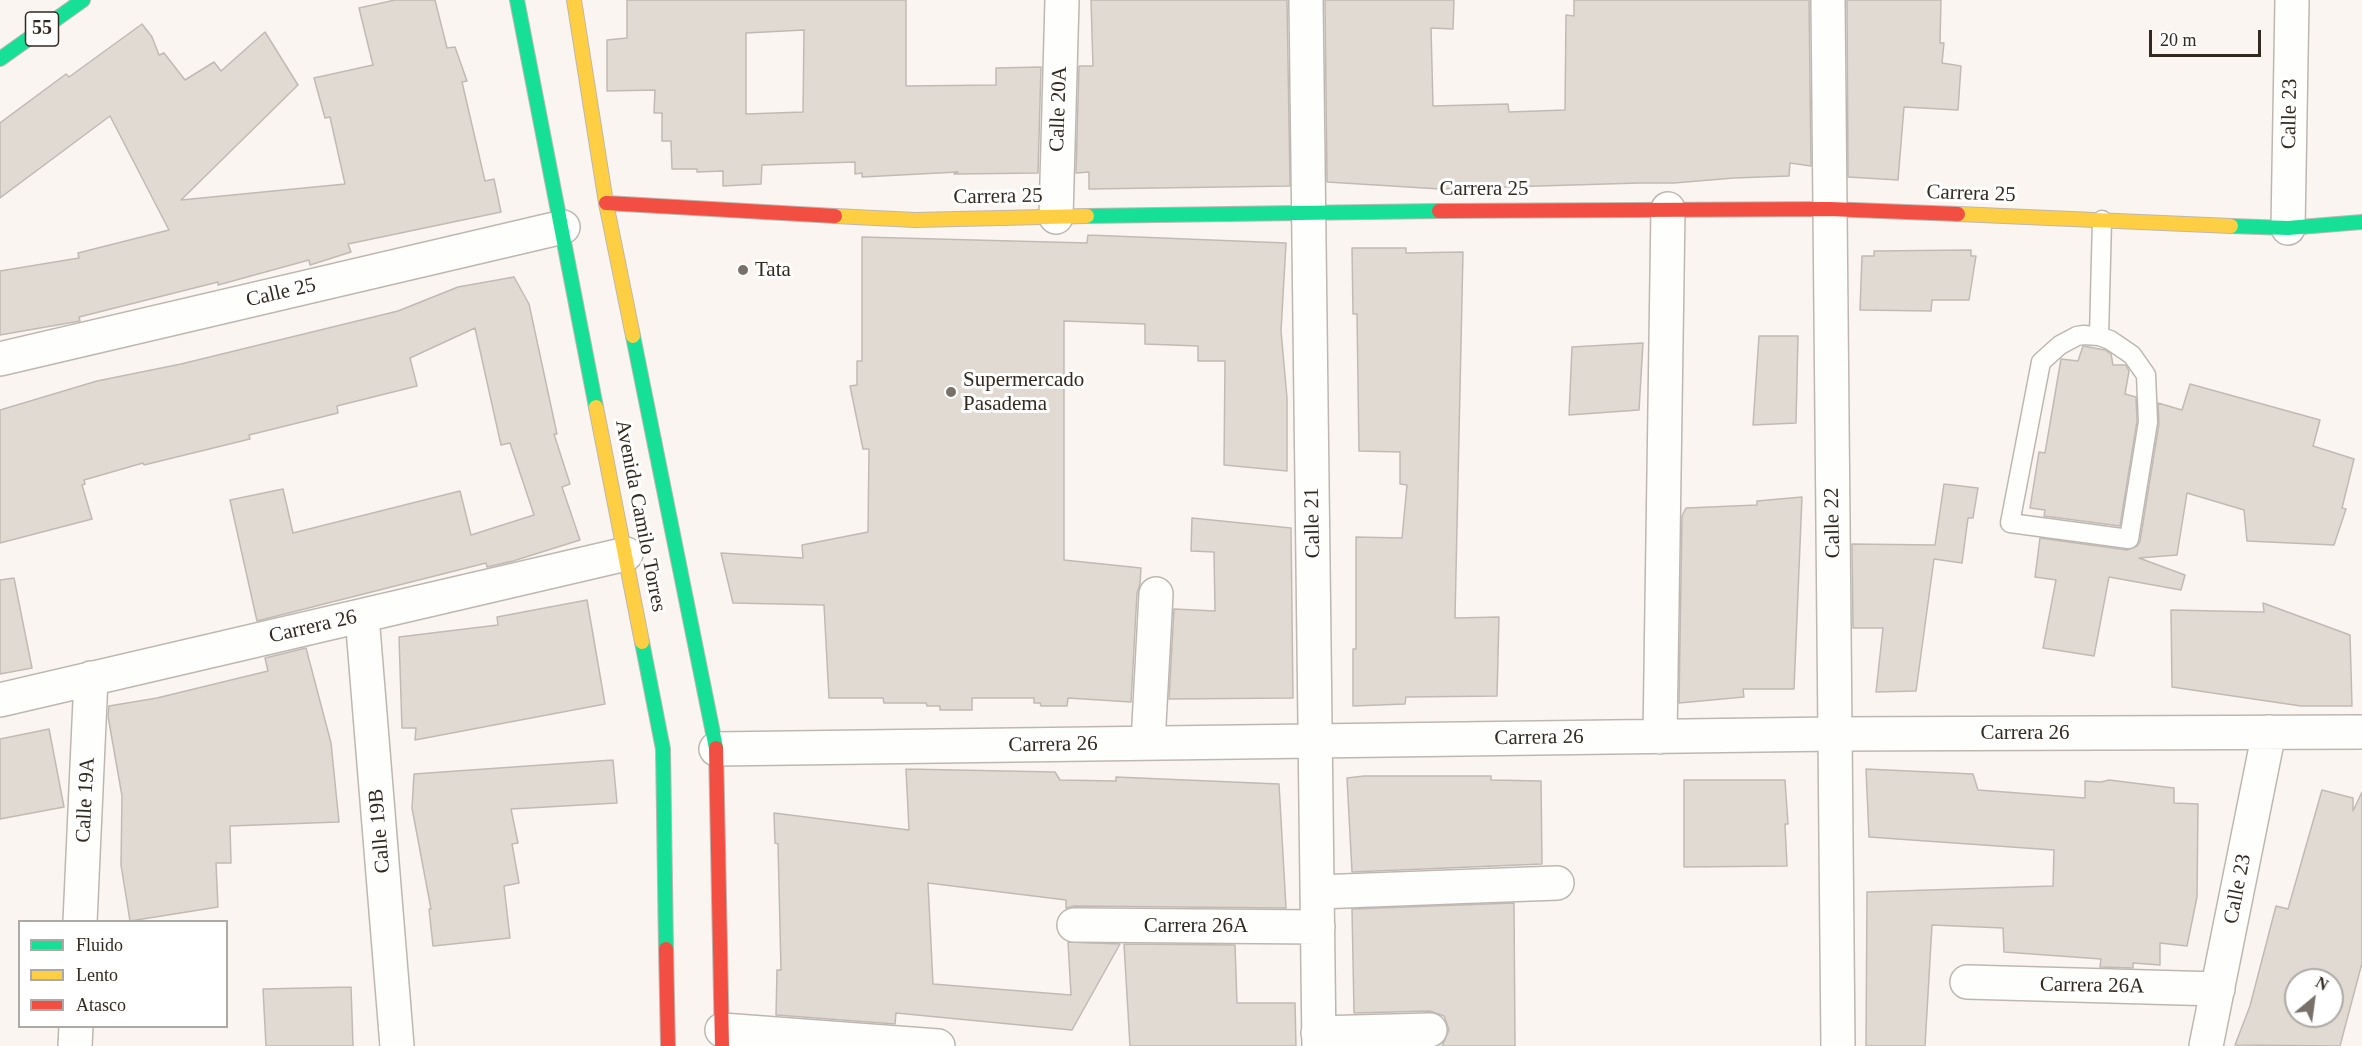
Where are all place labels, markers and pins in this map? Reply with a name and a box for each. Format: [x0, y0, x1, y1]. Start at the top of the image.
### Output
place label: Tata [755, 257, 791, 283]
marker: Tata [736, 263, 750, 277]
place label: Supermercado Pasadema [963, 367, 1084, 417]
marker: Supermercado Pasadema [944, 385, 958, 399]

